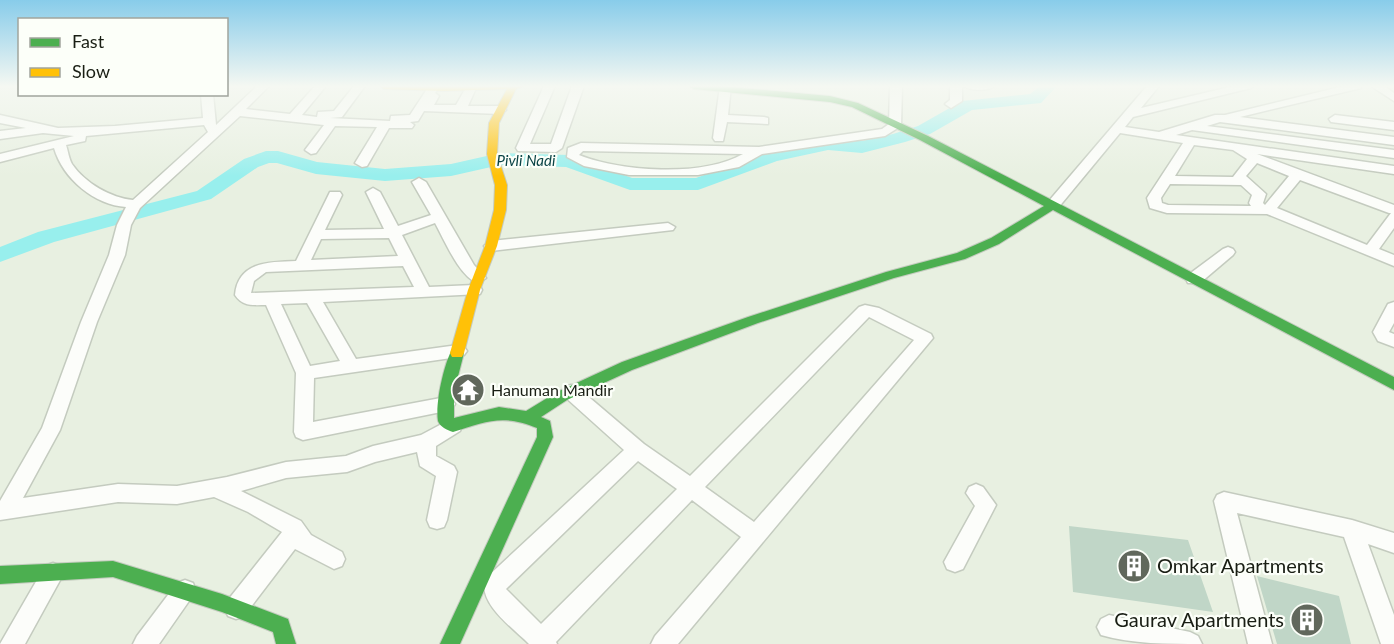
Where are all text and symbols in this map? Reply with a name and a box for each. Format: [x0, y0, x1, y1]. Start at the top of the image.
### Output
legend [18, 18, 228, 96]
text: Fast [72, 30, 105, 52]
text: Slow [72, 60, 110, 82]
water label: Pivli Nadi [497, 151, 556, 169]
temple icon: Hanuman Mandir [450, 372, 486, 408]
place label: Hanuman Mandir [491, 380, 613, 399]
building icon: Omkar Apartments [1116, 548, 1152, 584]
place label: Omkar Apartments [1157, 553, 1324, 577]
building icon: Gaurav Apartments [1289, 602, 1325, 638]
place label: Gaurav Apartments [1114, 607, 1284, 631]

